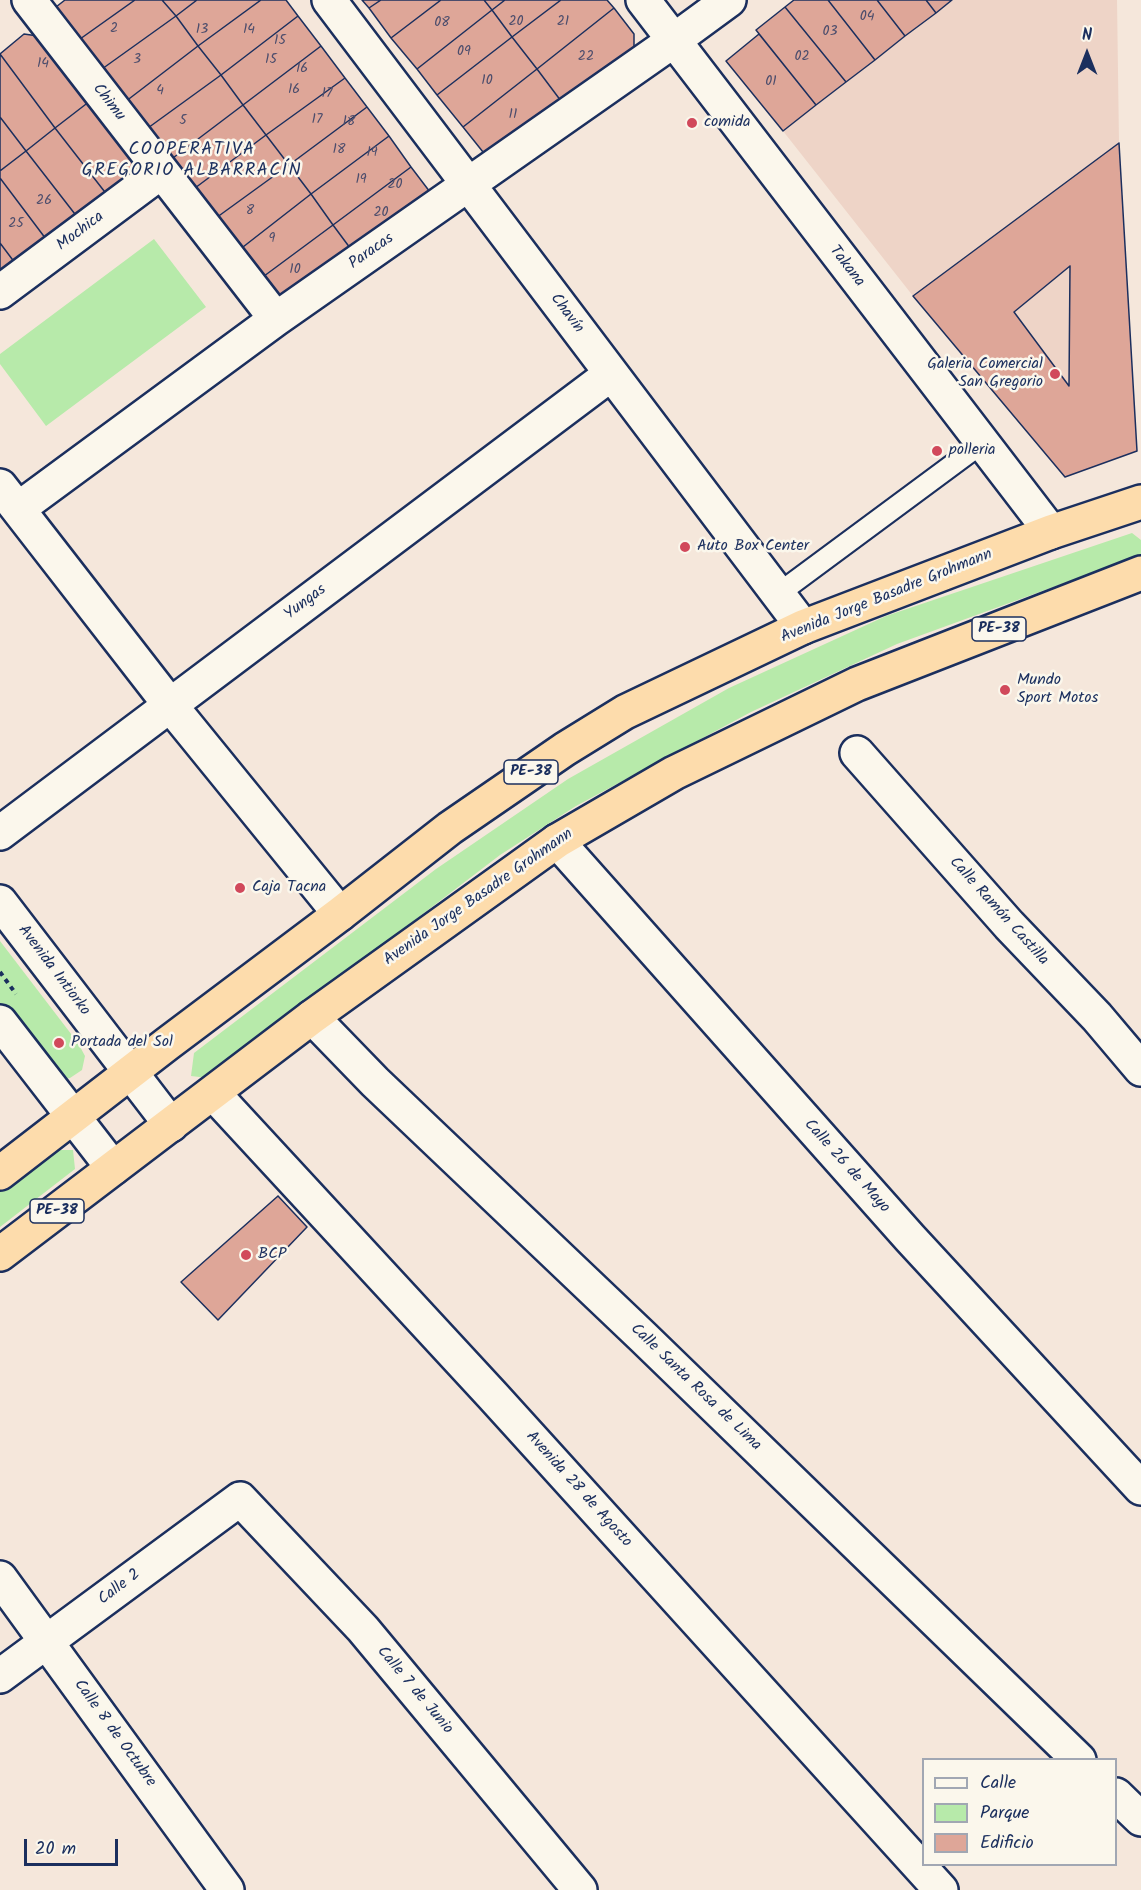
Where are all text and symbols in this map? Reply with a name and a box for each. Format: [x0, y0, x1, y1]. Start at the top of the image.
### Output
house number: 04 [860, 10, 874, 26]
house number: 20 [508, 15, 524, 31]
house number: 21 [557, 15, 569, 31]
house number: 08 [434, 16, 450, 32]
house number: 2 [110, 22, 118, 38]
house number: 13 [196, 23, 208, 39]
house number: 14 [243, 23, 255, 39]
text: N [1082, 23, 1092, 48]
north arrow [1057, 24, 1117, 84]
house number: 03 [823, 25, 837, 41]
house number: 15 [274, 34, 286, 50]
house number: 09 [457, 45, 471, 61]
house number: 22 [578, 50, 594, 66]
house number: 02 [794, 50, 810, 66]
house number: 3 [133, 53, 141, 69]
house number: 15 [265, 53, 277, 69]
house number: 14 [37, 57, 49, 73]
house number: 16 [296, 62, 308, 78]
house number: 10 [481, 74, 493, 90]
house number: 01 [765, 75, 777, 91]
street label: Chimu [87, 80, 129, 126]
house number: 16 [288, 83, 300, 99]
house number: 4 [156, 84, 164, 100]
house number: 17 [322, 87, 332, 103]
house number: 11 [509, 108, 517, 124]
house number: 17 [312, 113, 322, 129]
place label: comida [704, 113, 750, 133]
house number: 5 [179, 114, 187, 130]
house number: 18 [343, 115, 355, 131]
marker: comida [685, 116, 699, 130]
district label: COOPERATIVA GREGORIO ALBARRACÍN [82, 140, 302, 182]
house number: 18 [333, 143, 345, 159]
house number: 19 [366, 146, 378, 162]
house number: 19 [355, 173, 367, 189]
house number: 20 [387, 178, 403, 194]
house number: 26 [36, 194, 52, 210]
house number: 8 [246, 204, 254, 220]
house number: 20 [373, 206, 389, 222]
street label: Mochica [54, 208, 108, 256]
house number: 25 [8, 217, 24, 233]
street label: Paracas [346, 230, 398, 274]
house number: 9 [269, 232, 275, 248]
street label: Takana [824, 243, 868, 291]
house number: 10 [289, 263, 301, 279]
street label: Chavín [545, 290, 587, 338]
place label: Galeria Comercial San Gregorio [927, 355, 1043, 393]
marker: Galeria Comercial San Gregorio [1048, 367, 1062, 381]
place label: polleria [949, 441, 996, 461]
marker: polleria [930, 444, 944, 458]
place label: Auto Box Center [697, 537, 809, 557]
marker: Auto Box Center [678, 540, 692, 554]
street label: Avenida Jorge Basadre Grohmann [779, 546, 995, 648]
street label: Yungas [281, 581, 331, 625]
road number: PE-38 [972, 617, 1026, 641]
place label: Mundo Sport Motos [1017, 671, 1098, 709]
marker: Mundo Sport Motos [998, 683, 1012, 697]
road number: PE-38 [504, 760, 558, 784]
street label: Avenida Jorge Basadre Grohmann [381, 825, 577, 971]
street label: Calle Ramón Castilla [944, 854, 1052, 970]
place label: Caja Tacna [252, 878, 326, 898]
marker: Caja Tacna [233, 881, 247, 895]
street label: Avenida Intiorko [13, 922, 93, 1020]
place label: Portada del Sol [71, 1033, 173, 1053]
marker: Portada del Sol [52, 1036, 66, 1050]
street label: Calle 26 de Mayo [799, 1116, 893, 1218]
road number: PE-38 [30, 1199, 84, 1223]
place label: BCP [258, 1245, 286, 1265]
marker: BCP [239, 1248, 253, 1262]
street label: Calle Santa Rosa de Lima [625, 1320, 765, 1456]
street label: Avenida 28 de Agosto [521, 1428, 635, 1552]
street label: Calle 2 [95, 1566, 145, 1610]
street label: Calle 7 de Junio [372, 1643, 456, 1739]
street label: Calle 8 de Octubre [69, 1677, 159, 1791]
legend [922, 1758, 1117, 1866]
text: Calle [980, 1769, 1016, 1798]
text: Parque [980, 1799, 1029, 1828]
scale bar [27, 1827, 122, 1865]
text: Edificio [980, 1829, 1034, 1858]
text: 20 m [35, 1835, 76, 1864]

